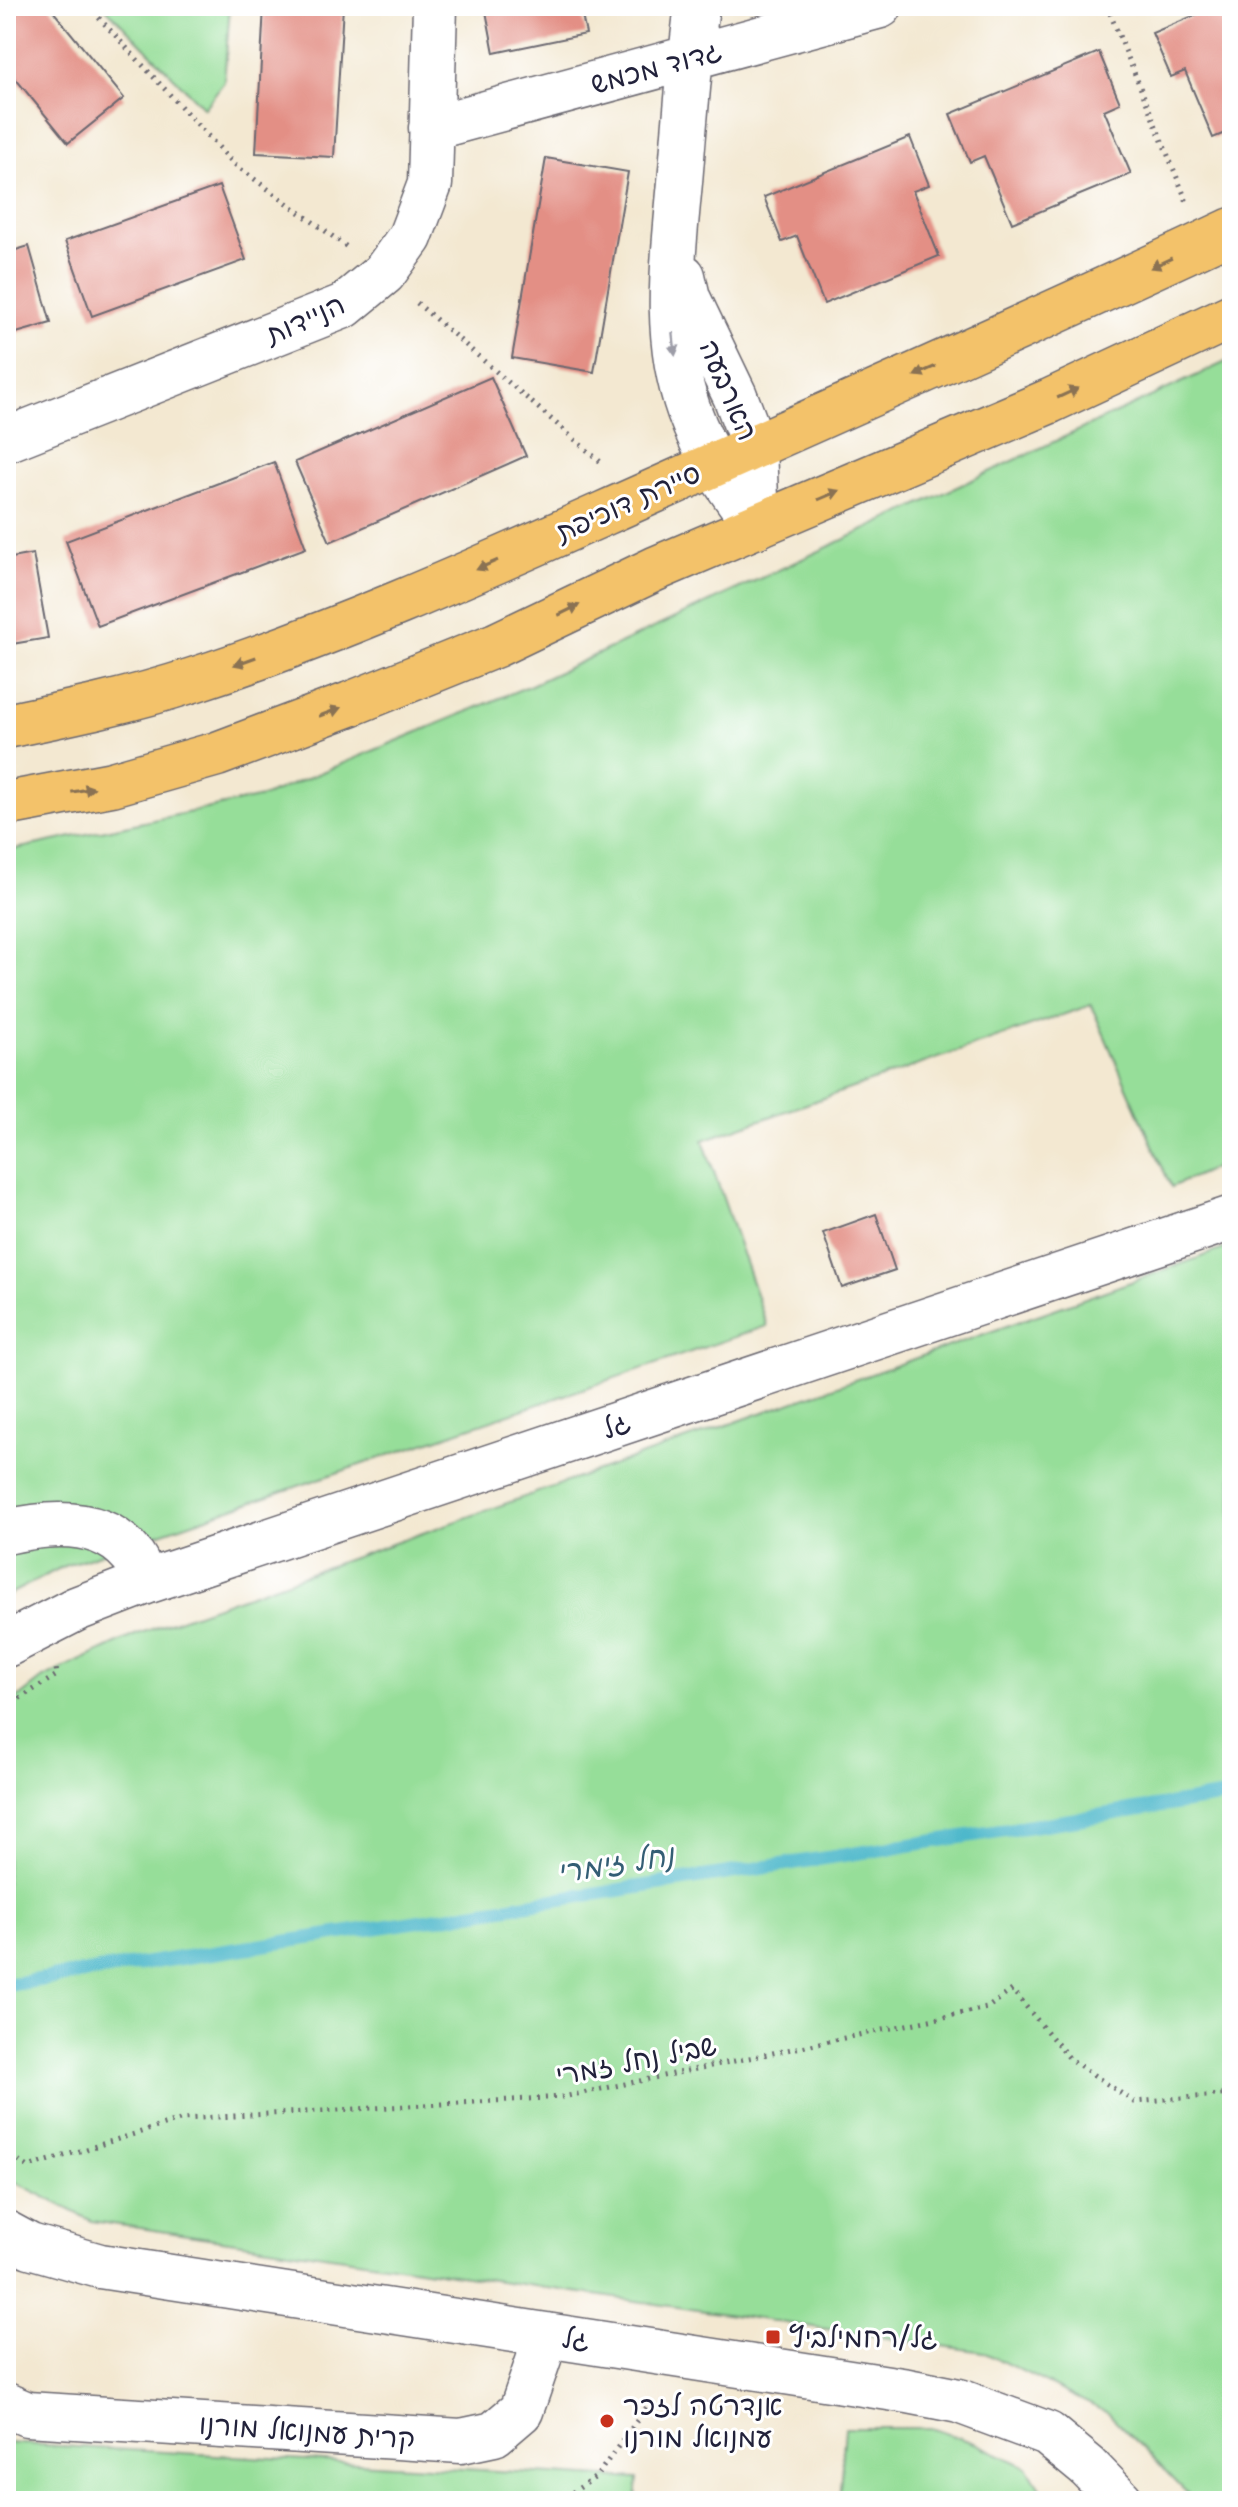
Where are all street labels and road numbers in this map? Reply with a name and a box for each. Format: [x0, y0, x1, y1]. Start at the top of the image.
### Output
street label: גדוד מכמש [585, 27, 726, 104]
street label: הניידות [256, 281, 351, 355]
street label: הארבעה [690, 332, 771, 447]
street label: סיירת דוכיפת [546, 450, 707, 553]
street label: גל [595, 1399, 636, 1448]
street label: שביל נחל זמרי [552, 2022, 720, 2095]
street label: גל [559, 2314, 593, 2361]
street label: קרית עמנואל מורנו [198, 2400, 417, 2459]

